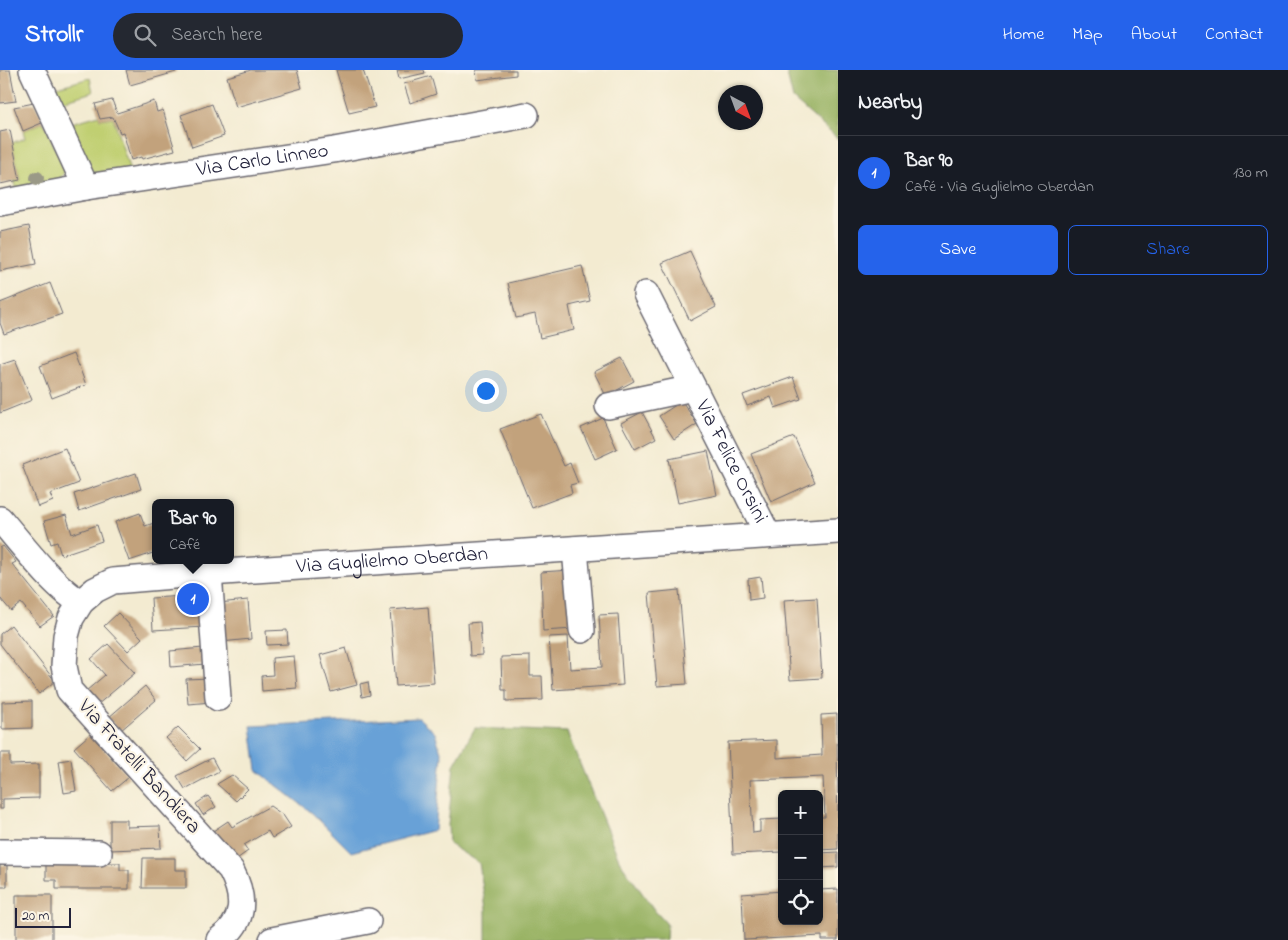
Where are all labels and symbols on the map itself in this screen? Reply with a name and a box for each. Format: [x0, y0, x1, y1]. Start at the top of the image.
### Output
north arrow [718, 85, 763, 130]
street label: Via Carlo Linneo [194, 136, 331, 185]
your location [473, 378, 499, 404]
street label: Via Felice Orsini [687, 394, 775, 529]
street label: Via Guglielmo Oberdan [294, 539, 489, 582]
pin: 1 [177, 580, 209, 618]
street label: Via Fratelli Bandiera [70, 692, 208, 841]
scale bar [15, 905, 71, 928]

